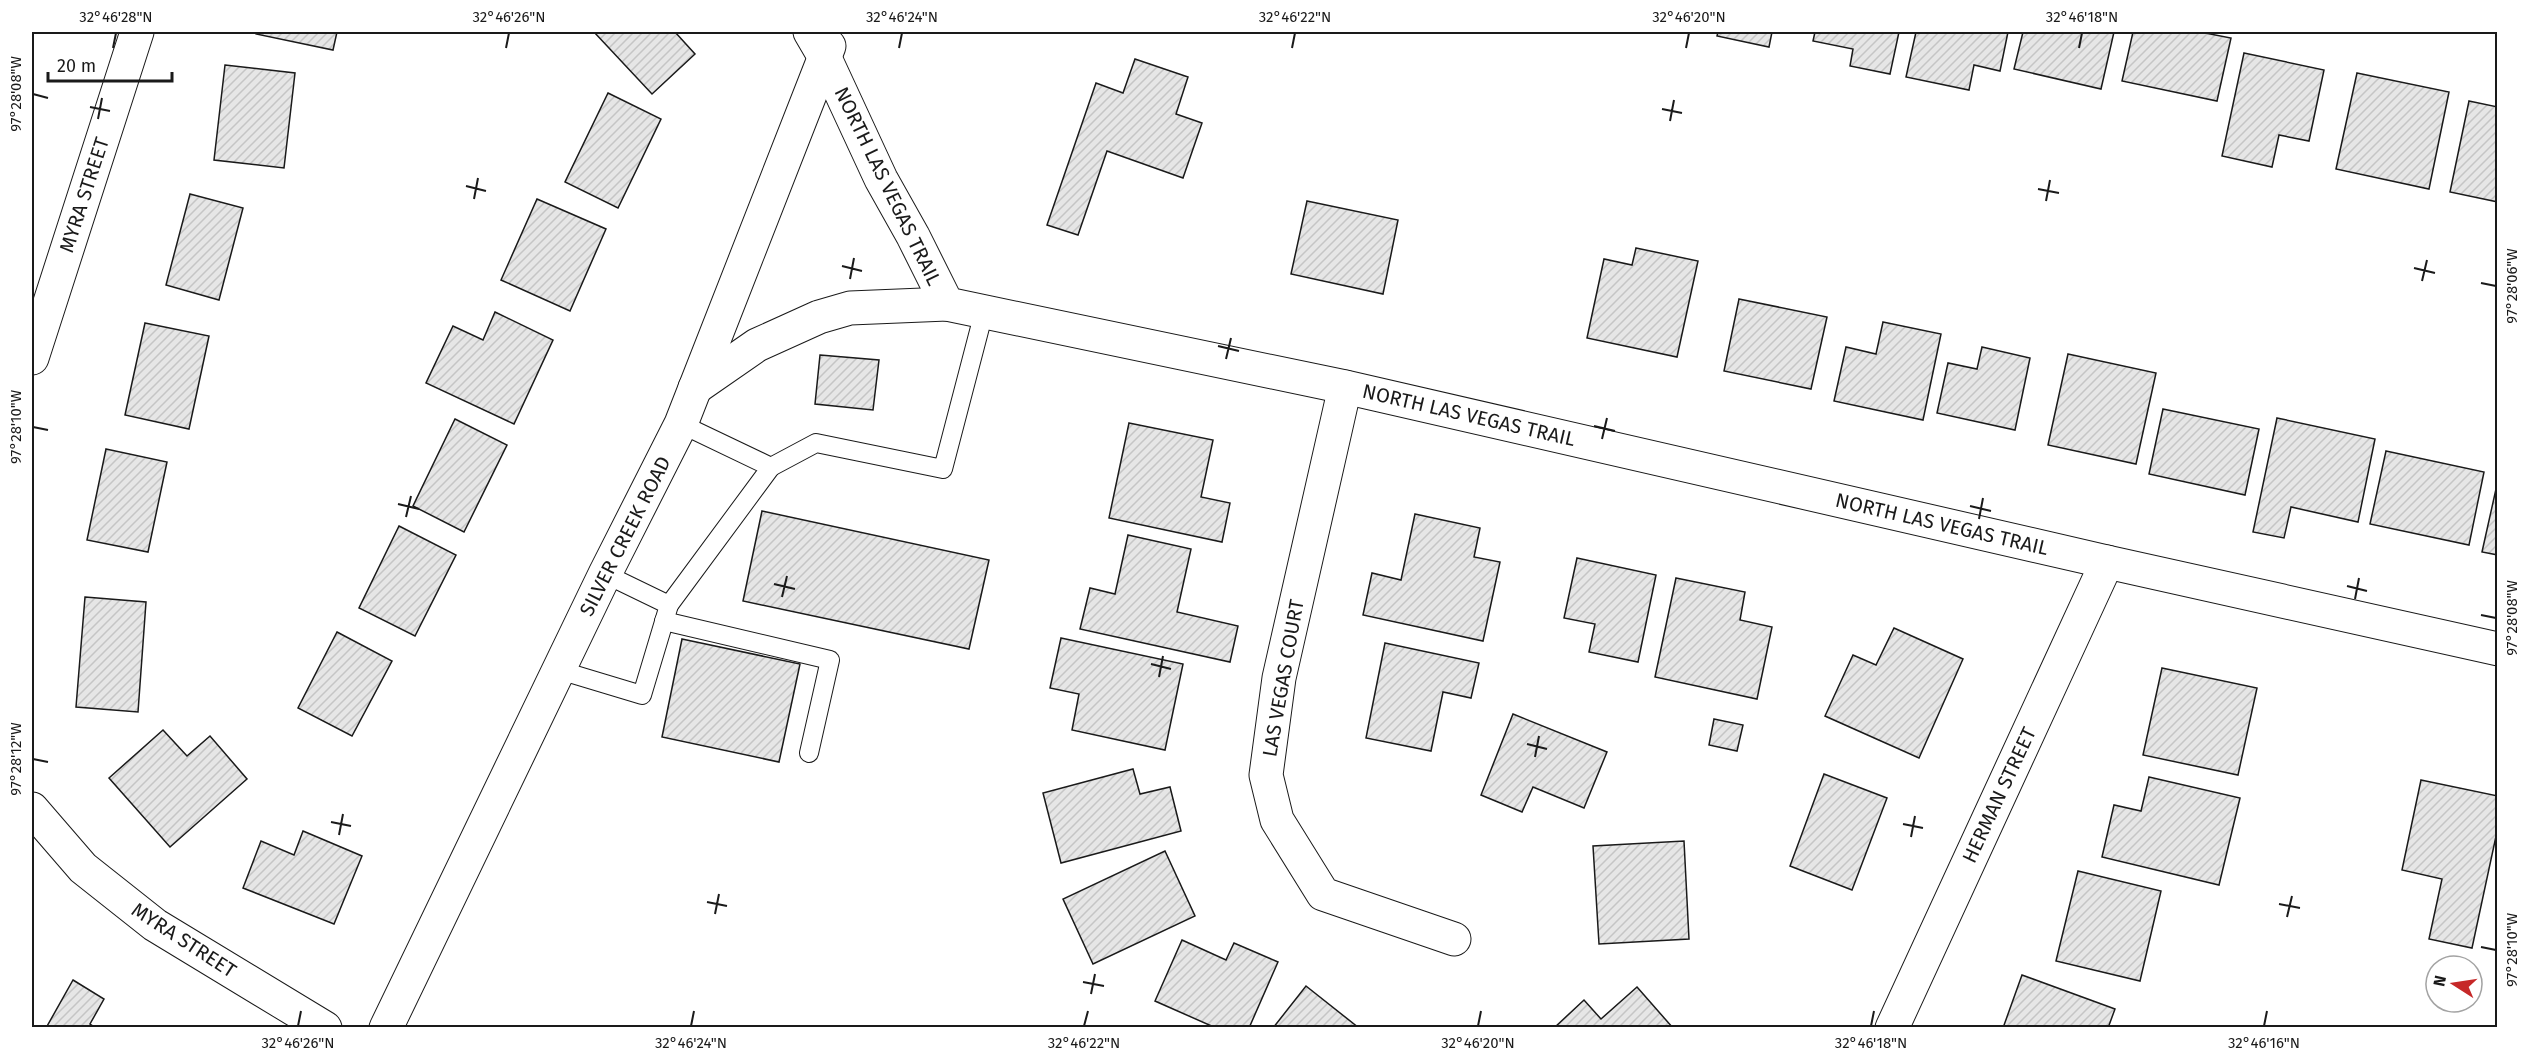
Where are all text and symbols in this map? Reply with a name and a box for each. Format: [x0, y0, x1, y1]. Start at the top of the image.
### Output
text: 32°46'28"N [79, 8, 153, 26]
text: 32°46'26"N [473, 8, 545, 26]
text: 32°46'24"N [866, 8, 938, 26]
text: 32°46'22"N [1259, 8, 1331, 26]
text: 32°46'20"N [1652, 8, 1726, 26]
text: 32°46'18"N [2046, 8, 2118, 26]
scale bar [48, 45, 172, 83]
text: 20 m [57, 55, 96, 77]
text: 97°28'08"W [7, 56, 25, 132]
street label: NORTH LAS VEGAS TRAIL [830, 83, 947, 289]
street label: MYRA STREET [54, 134, 114, 256]
text: 97°28'06"W [2503, 248, 2521, 324]
street label: NORTH LAS VEGAS TRAIL [1360, 379, 1578, 451]
text: 97°28'10"W [7, 389, 25, 464]
street label: SILVER CREEK ROAD [574, 452, 676, 620]
street label: NORTH LAS VEGAS TRAIL [1833, 488, 2051, 560]
text: 97°28'08"W [2503, 580, 2521, 656]
street label: LAS VEGAS COURT [1257, 597, 1309, 759]
text: 97°28'12"W [7, 722, 25, 796]
street label: HERMAN STREET [1957, 723, 2041, 867]
street label: MYRA STREET [127, 897, 241, 983]
text: 97°28'10"W [2503, 912, 2521, 987]
north arrow [2424, 954, 2484, 1014]
text: N [2429, 974, 2450, 988]
text: 32°46'26"N [262, 1034, 334, 1052]
text: 32°46'24"N [655, 1034, 727, 1052]
text: 32°46'22"N [1048, 1034, 1120, 1052]
text: 32°46'20"N [1441, 1034, 1515, 1052]
text: 32°46'18"N [1835, 1034, 1907, 1052]
text: 32°46'16"N [2228, 1034, 2300, 1052]

